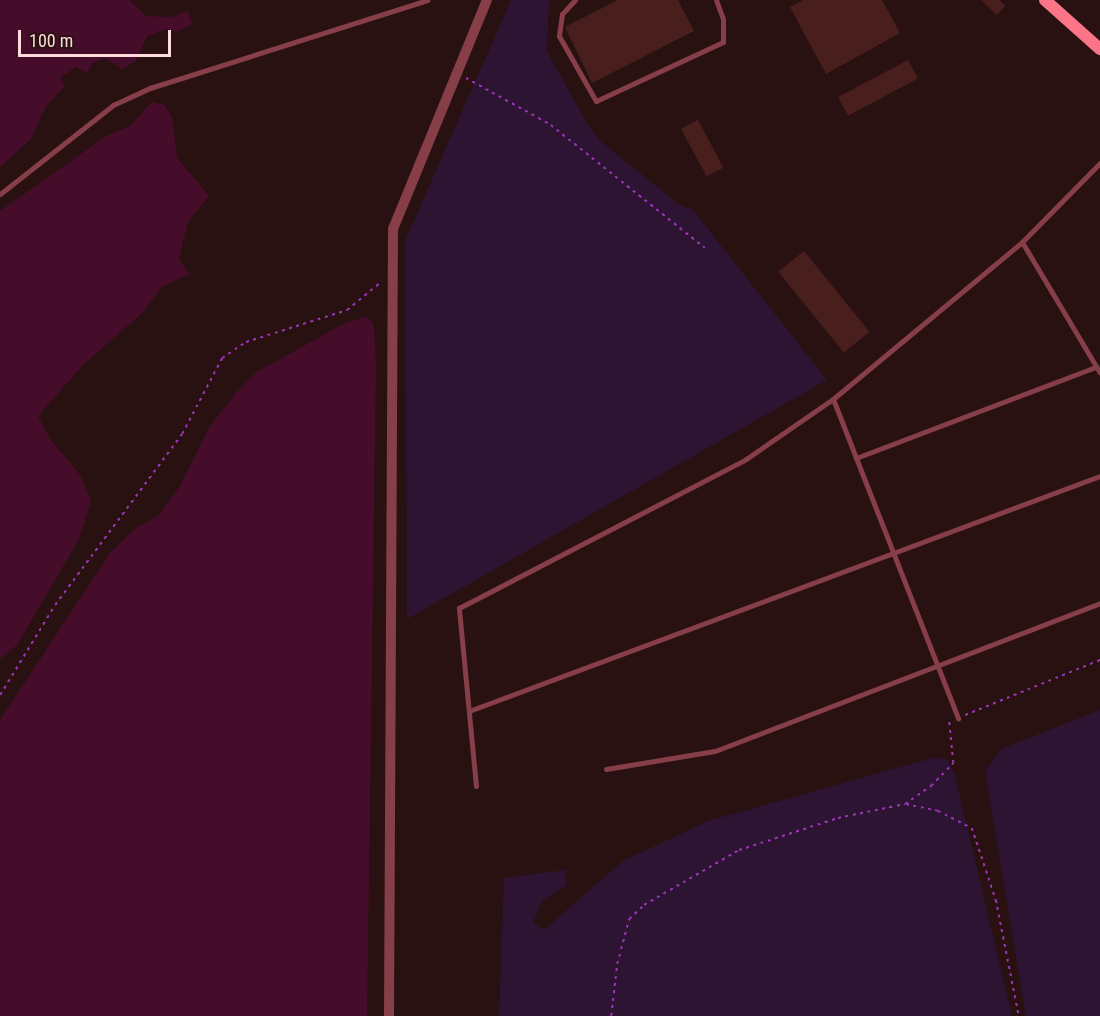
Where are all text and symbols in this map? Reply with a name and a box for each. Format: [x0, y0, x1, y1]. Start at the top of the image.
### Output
scale bar [21, 18, 174, 56]
text: 100 m [29, 30, 73, 51]

